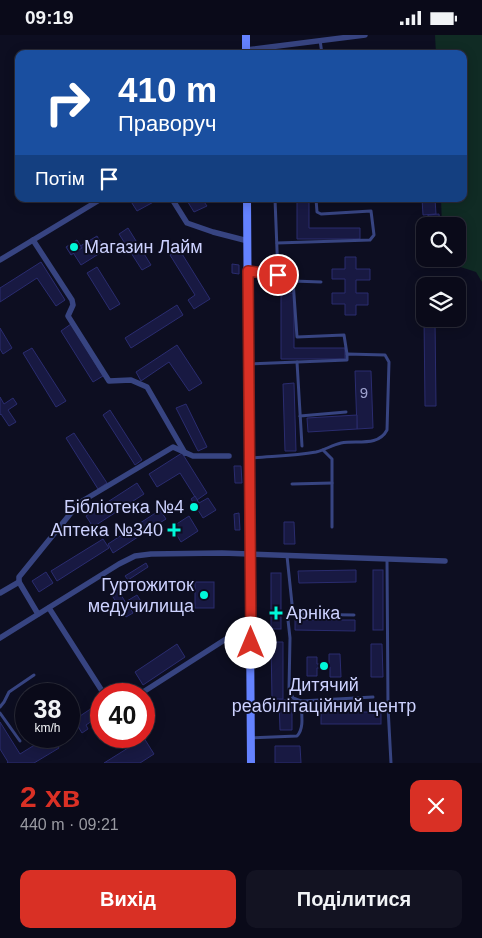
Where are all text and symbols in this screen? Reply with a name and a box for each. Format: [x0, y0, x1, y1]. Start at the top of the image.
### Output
text: 09:19 [25, 7, 74, 28]
icon: right [35, 70, 100, 135]
text: 410 m [118, 70, 217, 109]
text: Праворуч [118, 111, 216, 136]
icon: arrive [95, 165, 123, 193]
text: Потім [35, 168, 85, 189]
map controls [416, 217, 466, 327]
button: search [416, 217, 466, 267]
place label: Магазин Лайм [84, 237, 203, 257]
marker: Магазин Лайм [68, 241, 80, 253]
pin [257, 254, 299, 296]
icon: arrive [264, 261, 292, 289]
button: layers [416, 277, 466, 327]
house number: 9 [360, 384, 368, 401]
place label: Бібліотека №4 [64, 497, 184, 517]
marker: Бібліотека №4 [188, 501, 200, 513]
place label: Аптека №340 [51, 520, 163, 540]
marker: Аптека №340 [167, 523, 181, 537]
place label: Гуртожиток медучилища [88, 575, 195, 616]
marker: Гуртожиток медучилища [198, 589, 210, 601]
place label: Арніка [286, 603, 341, 623]
marker: Арніка [270, 607, 282, 619]
position arrow [224, 616, 276, 668]
marker: Дитячий реабілітаційний центр [318, 660, 330, 672]
place label: Дитячий реабілітаційний центр [232, 675, 416, 716]
speed limit sign: 40 [90, 683, 155, 748]
text: 38 [34, 695, 61, 723]
text: km/h [34, 721, 61, 735]
text: 2 хв [20, 780, 80, 813]
button: close [410, 780, 462, 832]
text: 440 m · 09:21 [20, 816, 119, 833]
button: Вихід [20, 870, 236, 928]
button: Поділитися [246, 870, 462, 928]

